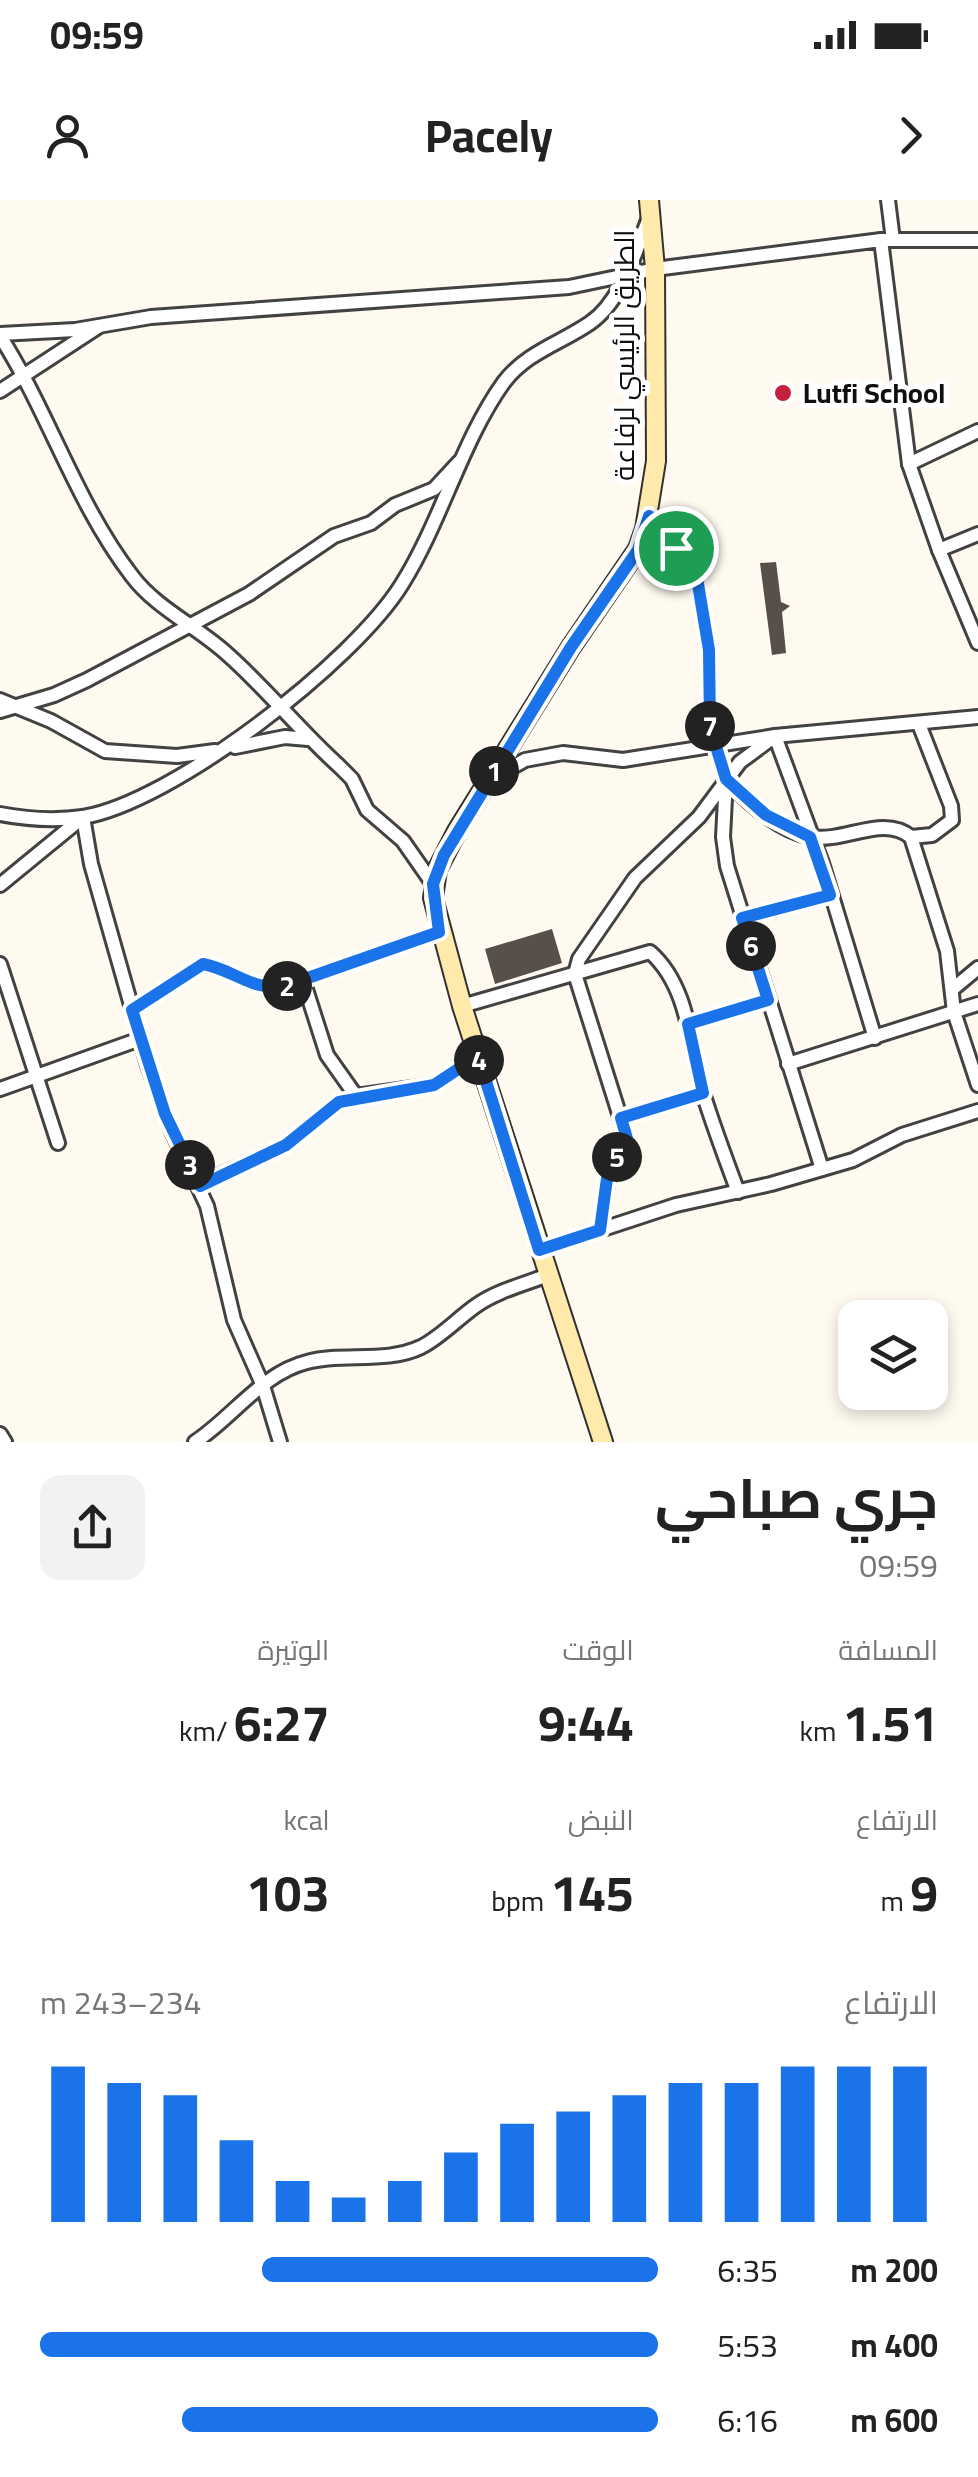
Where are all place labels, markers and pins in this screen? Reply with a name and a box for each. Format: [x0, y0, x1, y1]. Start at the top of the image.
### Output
place label: Lutfi School [803, 367, 945, 419]
marker: Lutfi School [772, 382, 794, 404]
pin [634, 506, 719, 591]
pin: 7 [685, 701, 735, 751]
pin: 1 [469, 746, 519, 796]
pin: 6 [726, 921, 776, 971]
pin: 2 [262, 961, 312, 1011]
pin: 4 [454, 1035, 504, 1085]
pin: 5 [592, 1132, 642, 1182]
pin: 3 [165, 1140, 215, 1190]

